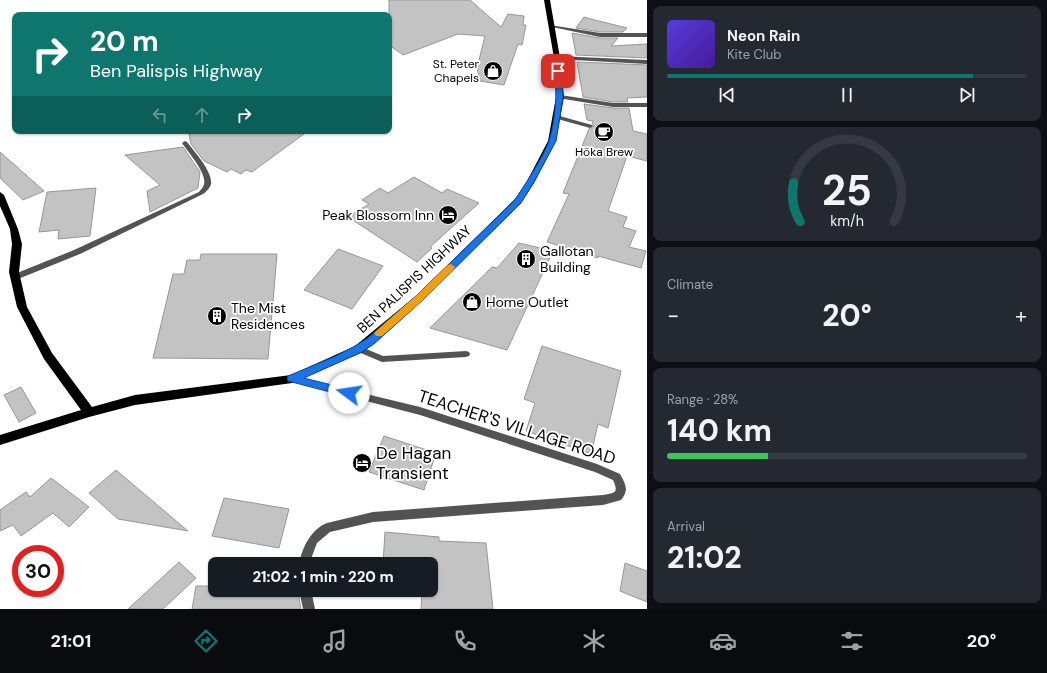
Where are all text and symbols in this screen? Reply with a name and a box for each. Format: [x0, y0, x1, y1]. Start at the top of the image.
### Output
text: 20 m [90, 23, 159, 60]
text: Neon Rain [727, 26, 800, 46]
icon: right [24, 28, 76, 80]
text: Kite Club [727, 46, 781, 63]
pin [541, 54, 575, 88]
place label: St. Peter Chapels [433, 56, 480, 86]
text: Ben Palispis Highway [90, 59, 263, 83]
shop icon: St. Peter Chapels [482, 60, 504, 82]
icon: arrive [547, 60, 569, 82]
icon: previous [716, 84, 738, 106]
icon: pause [836, 84, 858, 106]
icon: next [956, 84, 978, 106]
icon: left [149, 104, 171, 126]
icon: ahead [191, 104, 213, 126]
icon: right [233, 104, 255, 126]
cafe icon: Hōka Brew [593, 121, 615, 143]
place label: Hōka Brew [575, 144, 633, 160]
text: 25 [822, 164, 872, 218]
hotel icon: Peak Blossom Inn [437, 204, 459, 226]
place label: Peak Blossom Inn [322, 206, 434, 224]
text: km/h [830, 211, 864, 229]
street label: BEN PALISPIS HIGHWAY [353, 221, 475, 337]
place label: Gallotan Building [540, 242, 594, 276]
building icon: Gallotan Building [515, 248, 537, 270]
text: Climate [667, 276, 713, 293]
shop icon: Home Outlet [461, 291, 483, 313]
place label: Home Outlet [486, 293, 569, 311]
text: 20° [822, 296, 872, 335]
place label: The Mist Residences [231, 299, 305, 333]
text: − [667, 301, 679, 330]
text: + [1015, 301, 1027, 330]
building icon: The Mist Residences [206, 305, 228, 327]
position arrow [328, 372, 370, 414]
street label: TEACHER'S VILLAGE ROAD [415, 385, 619, 469]
text: Range · 28% [667, 391, 738, 408]
text: 140 km [667, 411, 772, 450]
place label: De Hagan Transient [376, 442, 451, 484]
hotel icon: De Hagan Transient [351, 452, 373, 474]
text: Arrival [667, 518, 705, 535]
text: 21:02 [667, 538, 742, 577]
speed limit sign: 30 [12, 545, 64, 597]
text: 21:02 · 1 min · 220 m [252, 567, 394, 587]
icon: directions [192, 627, 220, 655]
icon: music [321, 627, 349, 655]
icon: phone [451, 627, 479, 655]
icon: climate [580, 627, 608, 655]
icon: car [709, 627, 737, 655]
icon: filters [838, 627, 866, 655]
text: 21:01 [51, 629, 91, 653]
text: 20° [967, 629, 996, 653]

